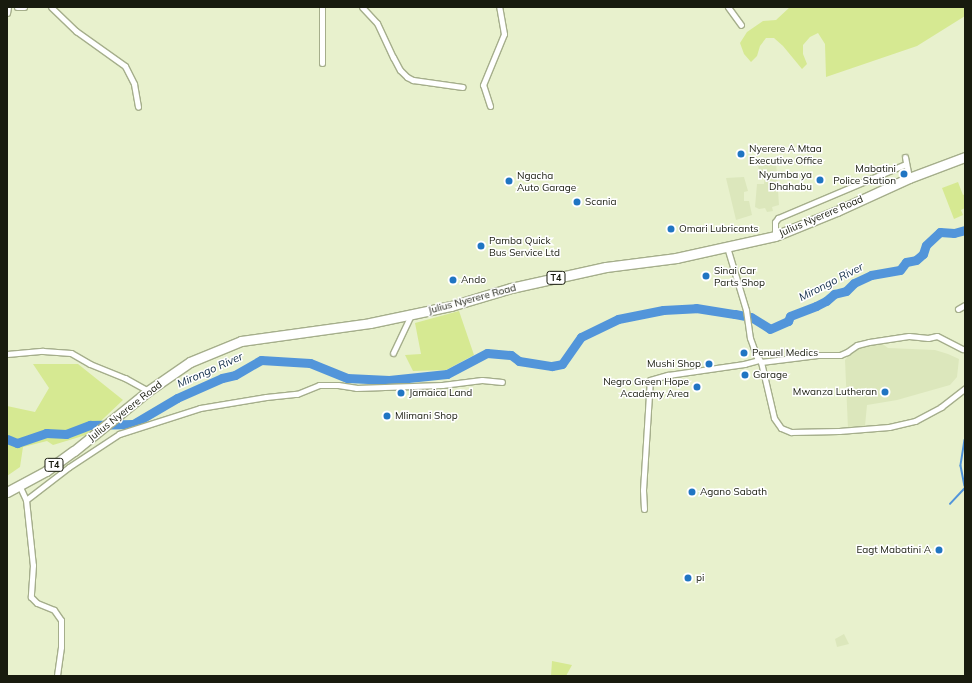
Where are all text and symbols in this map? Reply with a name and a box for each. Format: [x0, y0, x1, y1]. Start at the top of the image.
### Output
place label: Nyerere A Mtaa Executive Office [749, 142, 822, 166]
marker: Nyerere A Mtaa Executive Office [736, 149, 746, 159]
place label: Mabatini Police Station [833, 162, 896, 186]
place label: Nyumba ya Dhahabu [759, 168, 812, 192]
place label: Ngacha Auto Garage [517, 169, 576, 192]
marker: Mabatini Police Station [899, 169, 909, 179]
marker: Nyumba ya Dhahabu [815, 175, 825, 185]
marker: Ngacha Auto Garage [504, 176, 514, 186]
street label: Julius Nyerere Road [777, 193, 865, 239]
place label: Scania [585, 196, 616, 208]
marker: Scania [572, 197, 582, 207]
place label: Omari Lubricants [679, 223, 758, 235]
marker: Omari Lubricants [666, 224, 676, 234]
place label: Pamba Quick Bus Service Ltd [489, 234, 560, 258]
marker: Pamba Quick Bus Service Ltd [476, 241, 486, 251]
water label: Mirongo River [797, 260, 865, 304]
place label: Sinai Car Parts Shop [714, 264, 765, 288]
road number: T4 [546, 271, 566, 285]
marker: Sinai Car Parts Shop [701, 271, 711, 281]
place label: Ando [461, 274, 486, 286]
marker: Ando [448, 275, 458, 285]
street label: Julius Nyerere Road [427, 282, 517, 316]
place label: Penuel Medics [752, 347, 818, 359]
marker: Penuel Medics [739, 348, 749, 358]
water label: Mirongo River [175, 350, 245, 390]
place label: Mushi Shop [647, 358, 701, 370]
marker: Mushi Shop [704, 359, 714, 369]
place label: Garage [753, 369, 787, 381]
marker: Garage [740, 370, 750, 380]
place label: Negro Green Hope Academy Area [603, 375, 689, 398]
street label: Julius Nyerere Road [86, 378, 164, 444]
marker: Negro Green Hope Academy Area [692, 382, 702, 392]
place label: Mwanza Lutheran [793, 386, 877, 398]
place label: Jamaica Land [409, 387, 472, 399]
marker: Mwanza Lutheran [880, 387, 890, 397]
marker: Jamaica Land [396, 388, 406, 398]
place label: Mlimani Shop [395, 410, 458, 422]
marker: Mlimani Shop [382, 411, 392, 421]
road number: T4 [44, 458, 64, 472]
place label: Agano Sabath [700, 486, 767, 498]
marker: Agano Sabath [687, 487, 697, 497]
place label: Eagt Mabatini A [856, 544, 931, 556]
marker: Eagt Mabatini A [934, 545, 944, 555]
place label: pi [696, 572, 704, 584]
marker: pi [683, 573, 693, 583]

